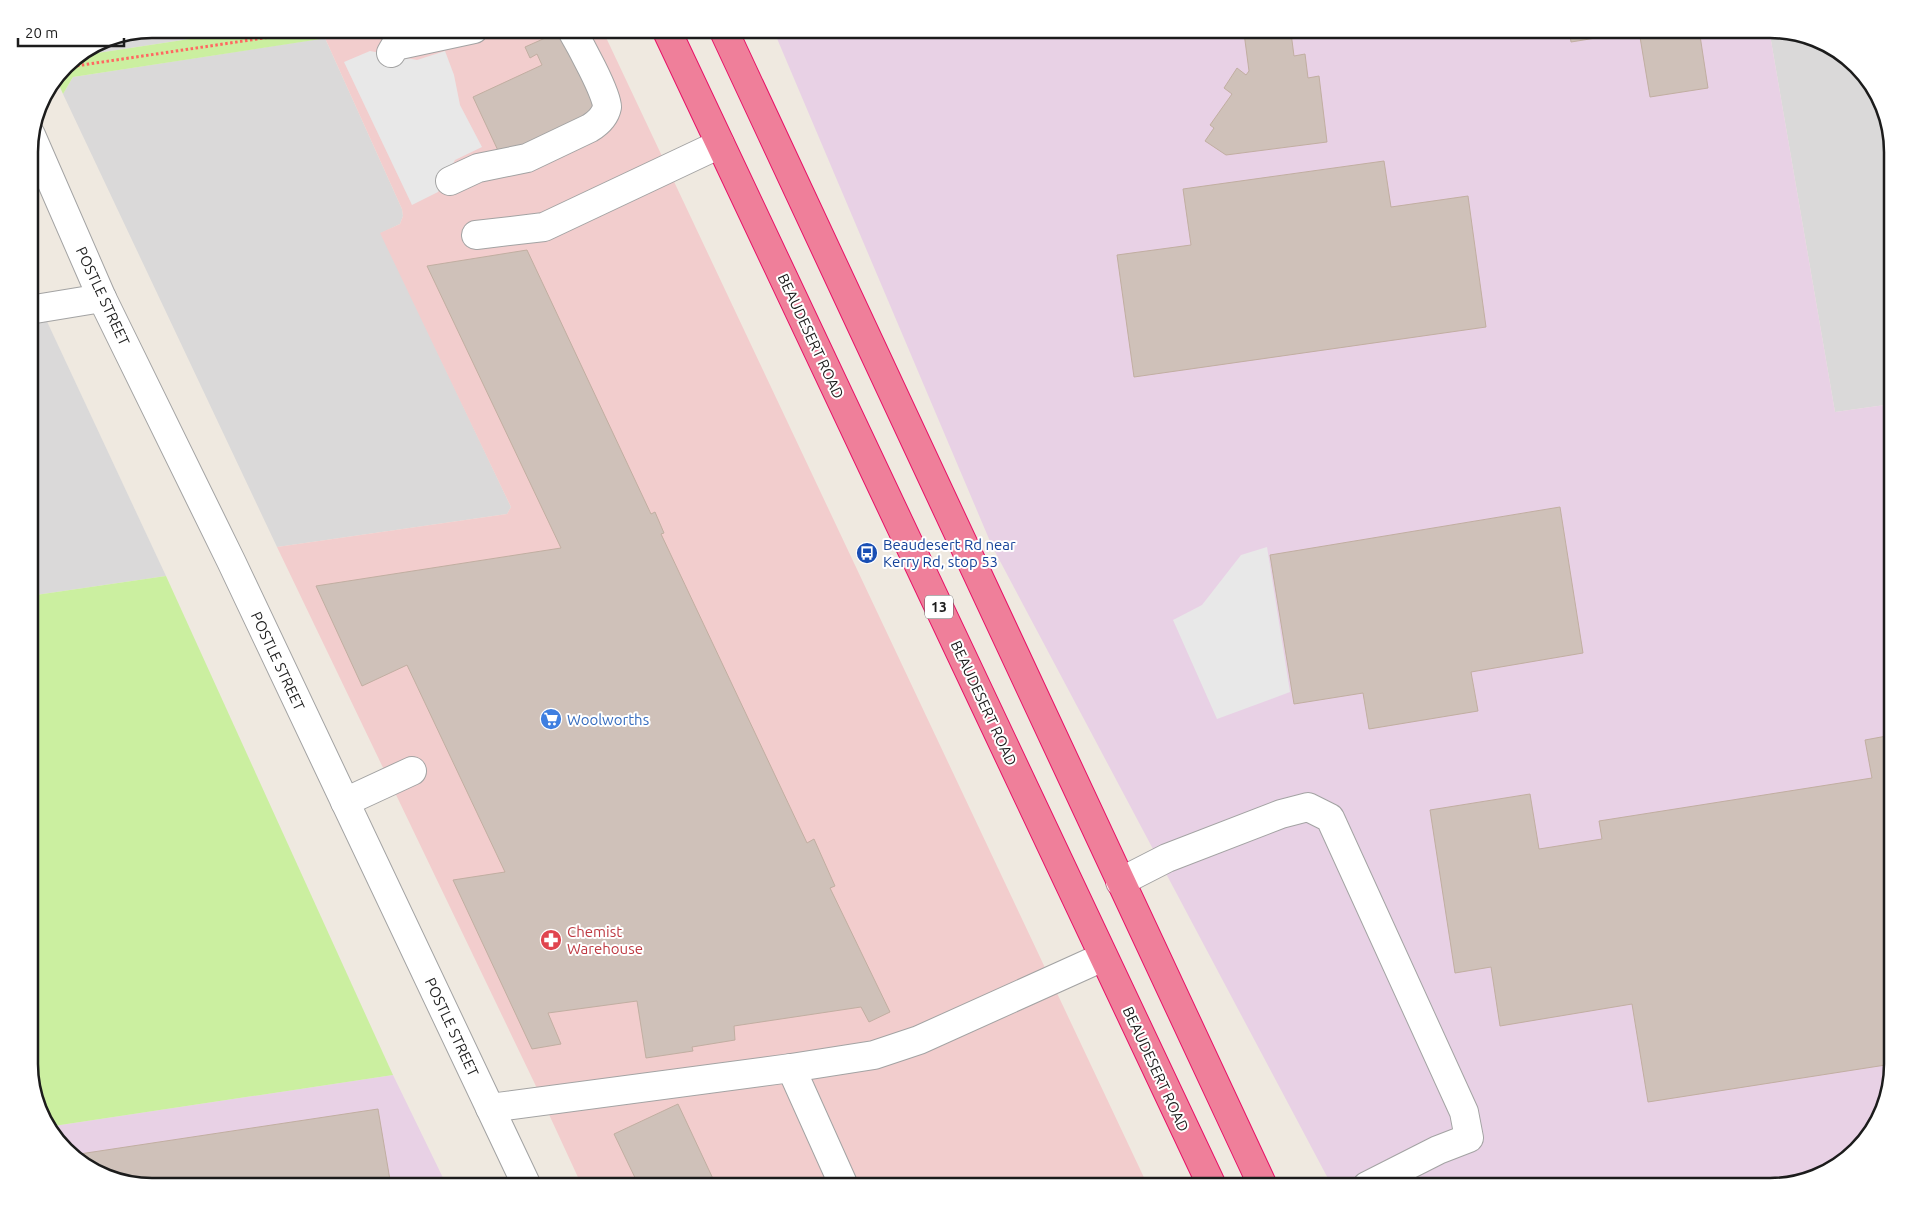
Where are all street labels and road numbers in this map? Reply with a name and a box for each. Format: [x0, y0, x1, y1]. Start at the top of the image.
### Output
street label: POSTLE STREET [73, 244, 134, 349]
street label: BEAUDESERT ROAD [775, 271, 847, 401]
road number: 13 [925, 596, 953, 618]
street label: POSTLE STREET [248, 609, 309, 714]
street label: BEAUDESERT ROAD [948, 638, 1020, 768]
street label: POSTLE STREET [422, 975, 483, 1080]
street label: BEAUDESERT ROAD [1120, 1004, 1192, 1134]

